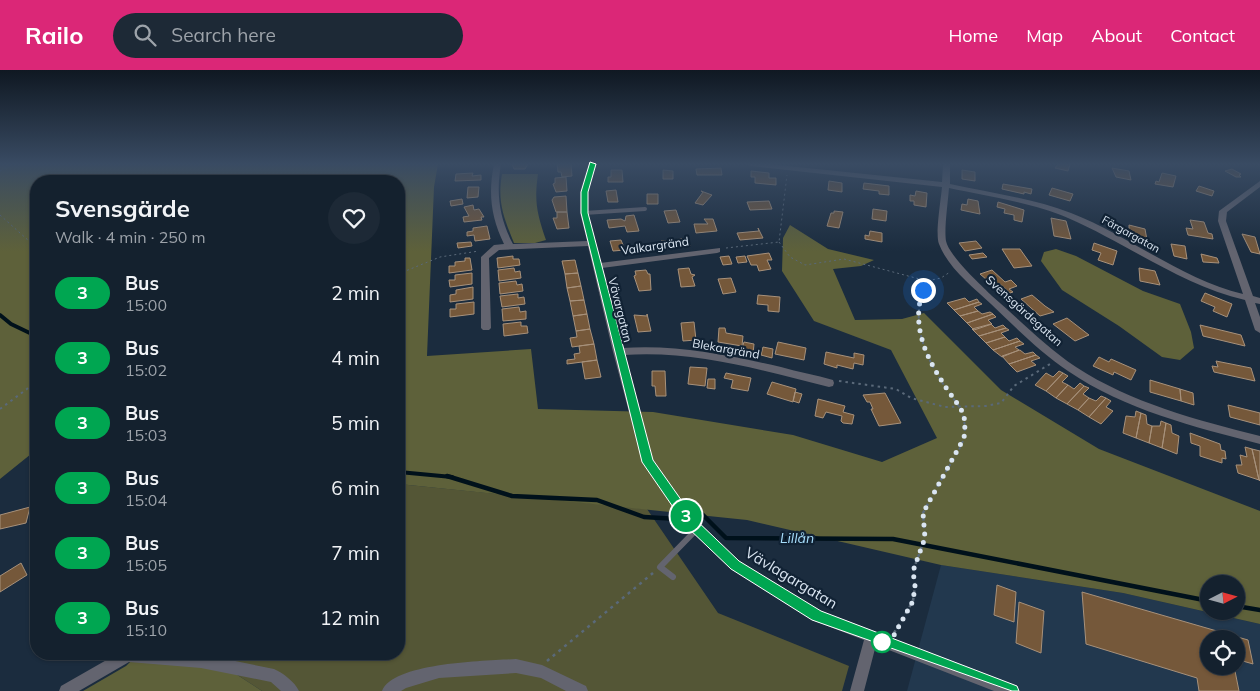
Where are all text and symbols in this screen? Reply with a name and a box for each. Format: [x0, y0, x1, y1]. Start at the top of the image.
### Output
search box [113, 13, 463, 58]
text: Railo [25, 20, 83, 50]
icon: search [131, 21, 159, 49]
text: Search here [171, 23, 276, 47]
text: Home [948, 24, 998, 47]
text: Map [1026, 24, 1063, 47]
text: About [1091, 24, 1142, 47]
text: Contact [1170, 24, 1235, 47]
button: heart [328, 192, 380, 244]
text: Svensgärde [55, 193, 190, 223]
street label: Färgargatan [1100, 212, 1162, 256]
text: Walk · 4 min · 250 m [55, 227, 206, 247]
street label: Valkargränd [620, 233, 690, 258]
text: Bus [125, 271, 159, 295]
street label: Svensgärdegatan [983, 272, 1066, 349]
street label: Vävargatan [605, 276, 636, 344]
your location [911, 278, 936, 303]
text: 3 [77, 281, 88, 304]
text: 2 min [331, 281, 380, 305]
text: 15:00 [125, 295, 167, 315]
street label: Blekargränd [691, 335, 761, 362]
text: Bus [125, 336, 159, 360]
text: 3 [77, 346, 88, 369]
text: 4 min [331, 346, 380, 370]
text: 15:02 [125, 360, 167, 380]
text: Bus [125, 401, 159, 425]
text: 3 [77, 411, 88, 434]
text: 5 min [331, 411, 380, 435]
text: 15:03 [125, 425, 167, 445]
text: Bus [125, 466, 159, 490]
text: 3 [77, 476, 88, 499]
text: 6 min [331, 476, 380, 500]
text: 15:04 [125, 490, 167, 510]
line badge: 3 [670, 500, 702, 532]
text: 3 [681, 504, 691, 527]
water label: Lillån [780, 529, 814, 547]
text: Bus [125, 531, 159, 555]
text: 3 [77, 541, 88, 564]
text: 7 min [331, 541, 380, 565]
street label: Vävlagargatan [742, 543, 841, 613]
text: 15:05 [125, 555, 167, 575]
north arrow [1200, 575, 1245, 620]
map controls [1200, 575, 1245, 675]
text: Bus [125, 596, 159, 620]
text: 3 [77, 606, 88, 629]
text: 12 min [320, 606, 380, 630]
text: 15:10 [125, 620, 167, 640]
button: locate [1200, 630, 1245, 675]
unlabelled marker [871, 631, 893, 653]

